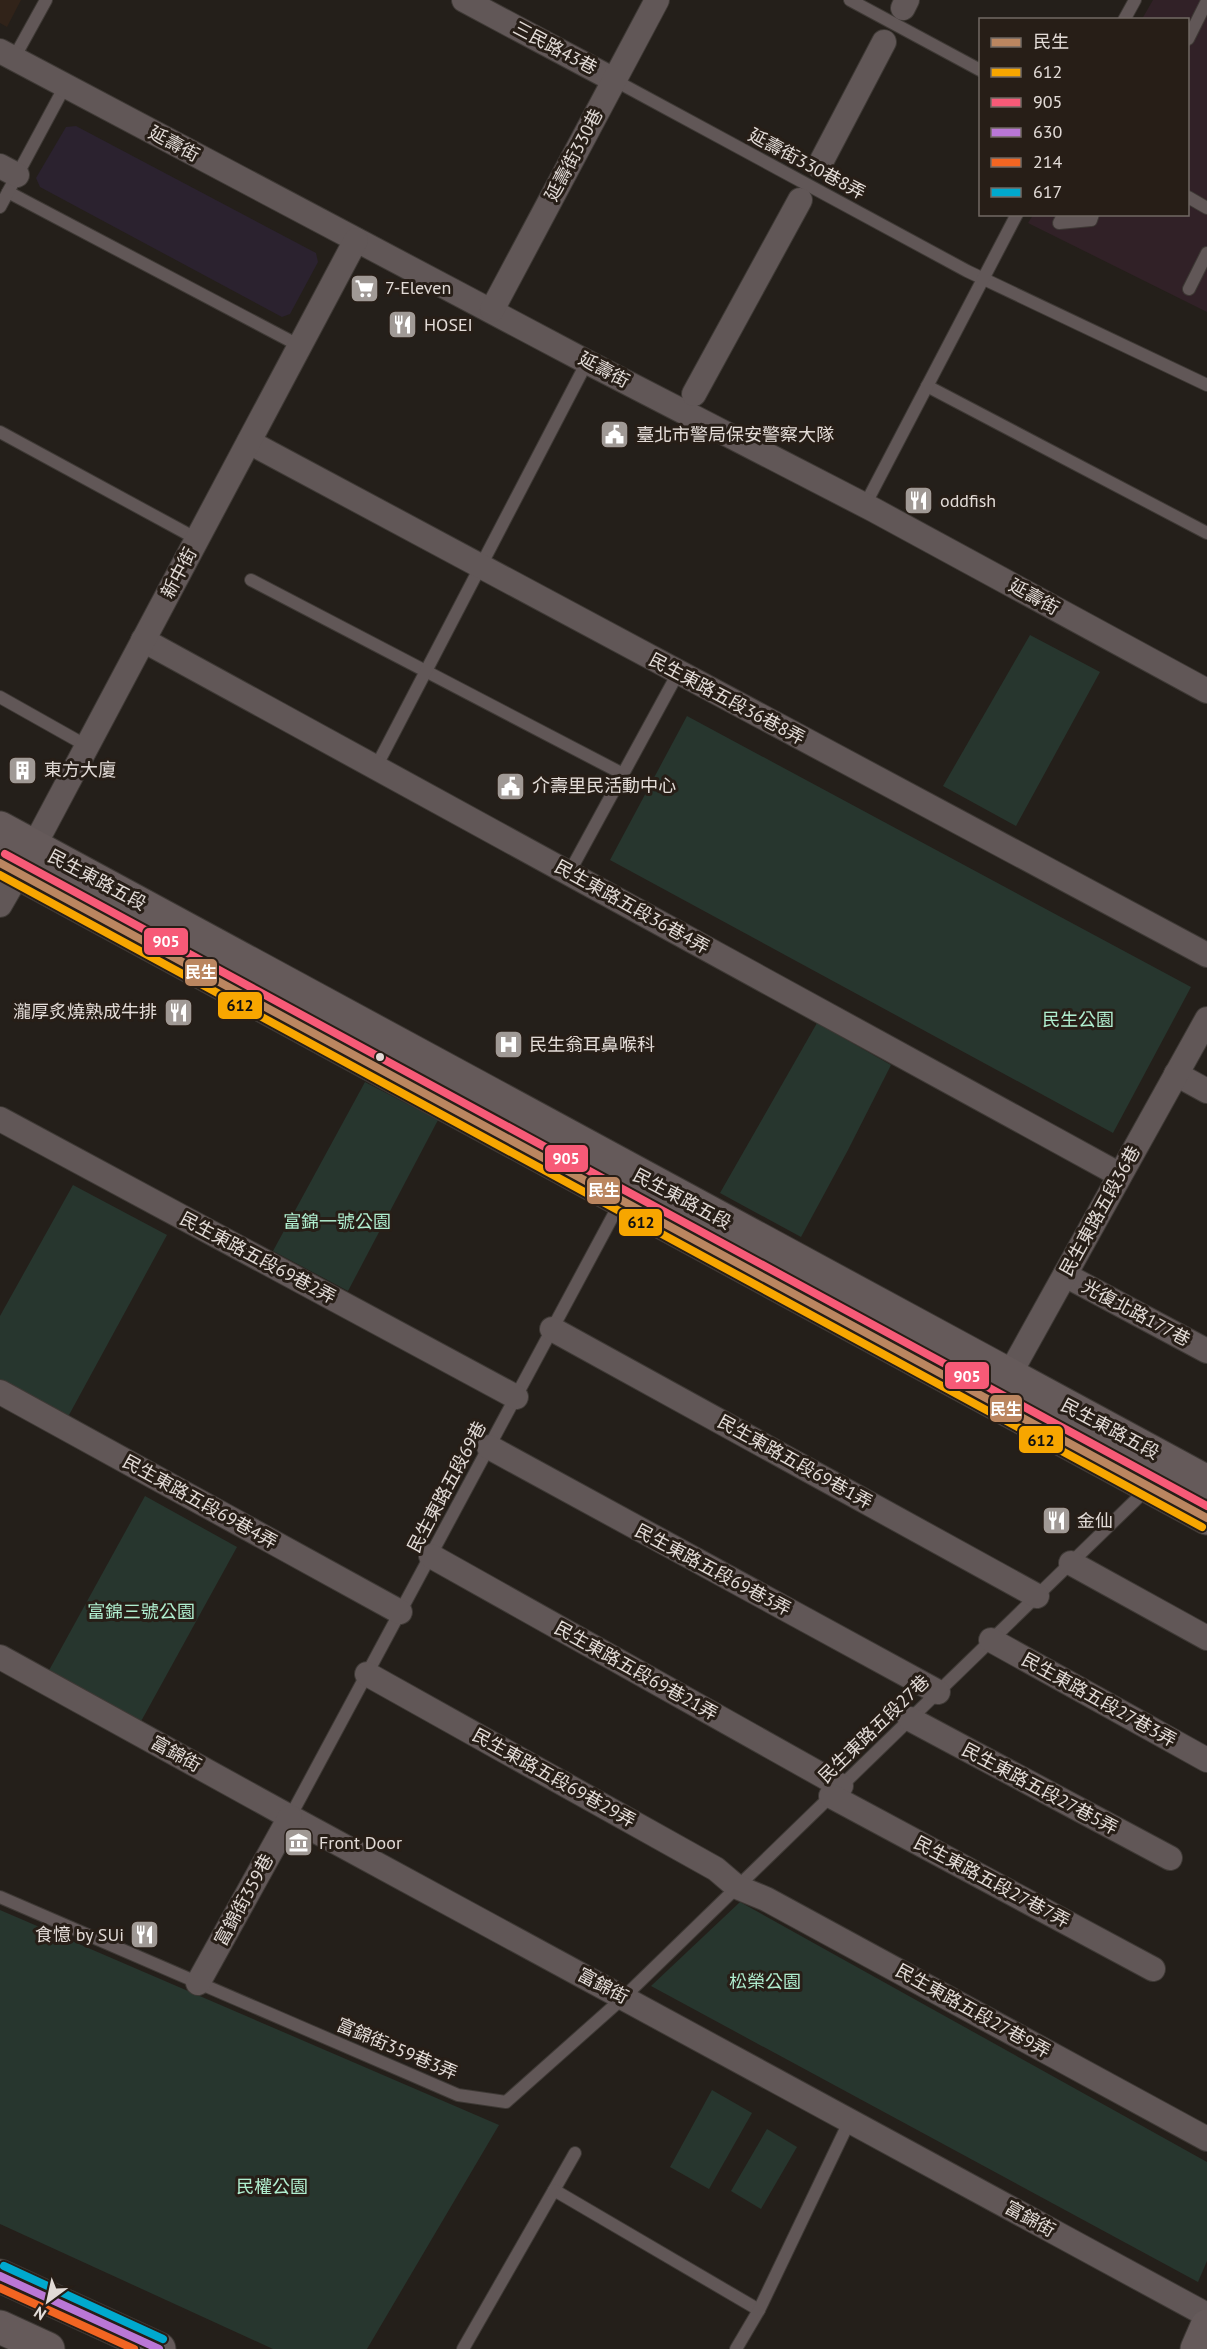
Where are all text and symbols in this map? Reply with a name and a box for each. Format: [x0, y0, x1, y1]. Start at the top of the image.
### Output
street label: 三民路43巷 [509, 16, 601, 79]
legend [979, 18, 1189, 216]
text: 民生 [1033, 30, 1069, 53]
text: 612 [1033, 60, 1062, 83]
text: 905 [1033, 90, 1062, 113]
street label: 延壽街330巷 [540, 105, 608, 205]
text: 630 [1033, 120, 1063, 143]
street label: 延壽街 [145, 121, 203, 166]
street label: 延壽街330巷8弄 [745, 123, 870, 204]
text: 214 [1033, 150, 1063, 173]
text: 617 [1033, 180, 1062, 203]
supermarket icon: 7-Eleven [348, 272, 380, 304]
place label: 7-Eleven [385, 276, 451, 299]
restaurant icon: HOSEI [387, 309, 419, 341]
place label: HOSEI [424, 313, 473, 336]
street label: 延壽街 [575, 347, 633, 392]
public building icon: 臺北市警局保安警察大隊 [599, 419, 631, 451]
place label: 臺北市警局保安警察大隊 [636, 423, 834, 446]
restaurant icon: oddfish [903, 485, 935, 517]
place label: oddfish [940, 489, 996, 512]
street label: 新中街 [156, 544, 201, 602]
street label: 延壽街 [1005, 573, 1063, 620]
street label: 民生東路五段36巷8弄 [645, 648, 809, 749]
building icon: 東方大廈 [7, 754, 39, 786]
place label: 東方大廈 [44, 758, 116, 781]
public building icon: 介壽里民活動中心 [495, 770, 527, 802]
place label: 介壽里民活動中心 [532, 774, 676, 797]
street label: 民生東路五段 [44, 844, 150, 915]
street label: 民生東路五段36巷4弄 [551, 854, 714, 959]
line badge: 905 [143, 927, 189, 956]
text: 905 [152, 931, 180, 951]
line badge: 民生 [184, 958, 218, 987]
text: 民生 [185, 962, 217, 982]
line badge: 612 [217, 991, 263, 1020]
text: 612 [226, 995, 254, 1015]
restaurant icon: 瀧厚炙燒熟成牛排 [162, 996, 194, 1028]
place label: 瀧厚炙燒熟成牛排 [13, 1000, 157, 1023]
park label: 民生公園 [1042, 1008, 1114, 1031]
hospital icon: 民生翁耳鼻喉科 [492, 1029, 524, 1061]
place label: 民生翁耳鼻喉科 [529, 1033, 655, 1056]
unlabelled marker [374, 1051, 386, 1063]
street label: 民生東路五段36巷 [1054, 1141, 1145, 1280]
line badge: 905 [544, 1144, 589, 1173]
text: 905 [552, 1148, 580, 1168]
street label: 民生東路五段 [629, 1163, 735, 1234]
line badge: 民生 [586, 1176, 621, 1205]
text: 民生 [588, 1180, 620, 1200]
street label: 民生東路五段69巷2弄 [176, 1207, 340, 1308]
line badge: 612 [618, 1208, 663, 1237]
park label: 富錦一號公園 [283, 1210, 391, 1233]
text: 612 [627, 1212, 655, 1232]
street label: 光復北路177巷 [1078, 1274, 1194, 1351]
line badge: 905 [944, 1361, 990, 1390]
text: 905 [953, 1366, 981, 1386]
street label: 民生東路五段 [1057, 1393, 1163, 1464]
line badge: 民生 [989, 1394, 1023, 1423]
text: 民生 [990, 1399, 1022, 1419]
street label: 民生東路五段69巷1弄 [714, 1409, 877, 1514]
street label: 民生東路五段69巷 [402, 1417, 491, 1556]
line badge: 612 [1018, 1425, 1064, 1454]
text: 612 [1027, 1430, 1055, 1450]
street label: 民生東路五段69巷4弄 [119, 1449, 282, 1554]
restaurant icon: 金仙 [1040, 1505, 1072, 1537]
place label: 金仙 [1077, 1509, 1113, 1532]
street label: 民生東路五段69巷3弄 [631, 1519, 795, 1620]
park label: 富錦三號公園 [87, 1600, 195, 1623]
street label: 民生東路五段69巷21弄 [551, 1616, 722, 1725]
street label: 民生東路五段27巷3弄 [1018, 1647, 1181, 1752]
street label: 民生東路五段27巷 [813, 1670, 934, 1787]
street label: 民生東路五段69巷29弄 [469, 1723, 640, 1832]
street label: 富錦街 [147, 1730, 205, 1777]
street label: 民生東路五段27巷5弄 [958, 1738, 1122, 1839]
museum icon: Front Door [282, 1827, 314, 1859]
place label: Front Door [319, 1831, 402, 1854]
street label: 民生東路五段27巷7弄 [910, 1831, 1074, 1932]
street label: 富錦街359巷 [209, 1850, 278, 1950]
restaurant icon: 食憶 by SUi [129, 1919, 161, 1951]
place label: 食憶 by SUi [35, 1923, 124, 1946]
street label: 民生東路五段27巷9弄 [892, 1958, 1055, 2063]
street label: 富錦街 [574, 1963, 632, 2008]
park label: 松榮公園 [729, 1970, 801, 1993]
street label: 富錦街359巷3弄 [333, 2013, 461, 2084]
park label: 民權公園 [236, 2175, 308, 2198]
street label: 富錦街 [1001, 2195, 1059, 2242]
north arrow [18, 2271, 78, 2331]
text: N [30, 2302, 50, 2325]

